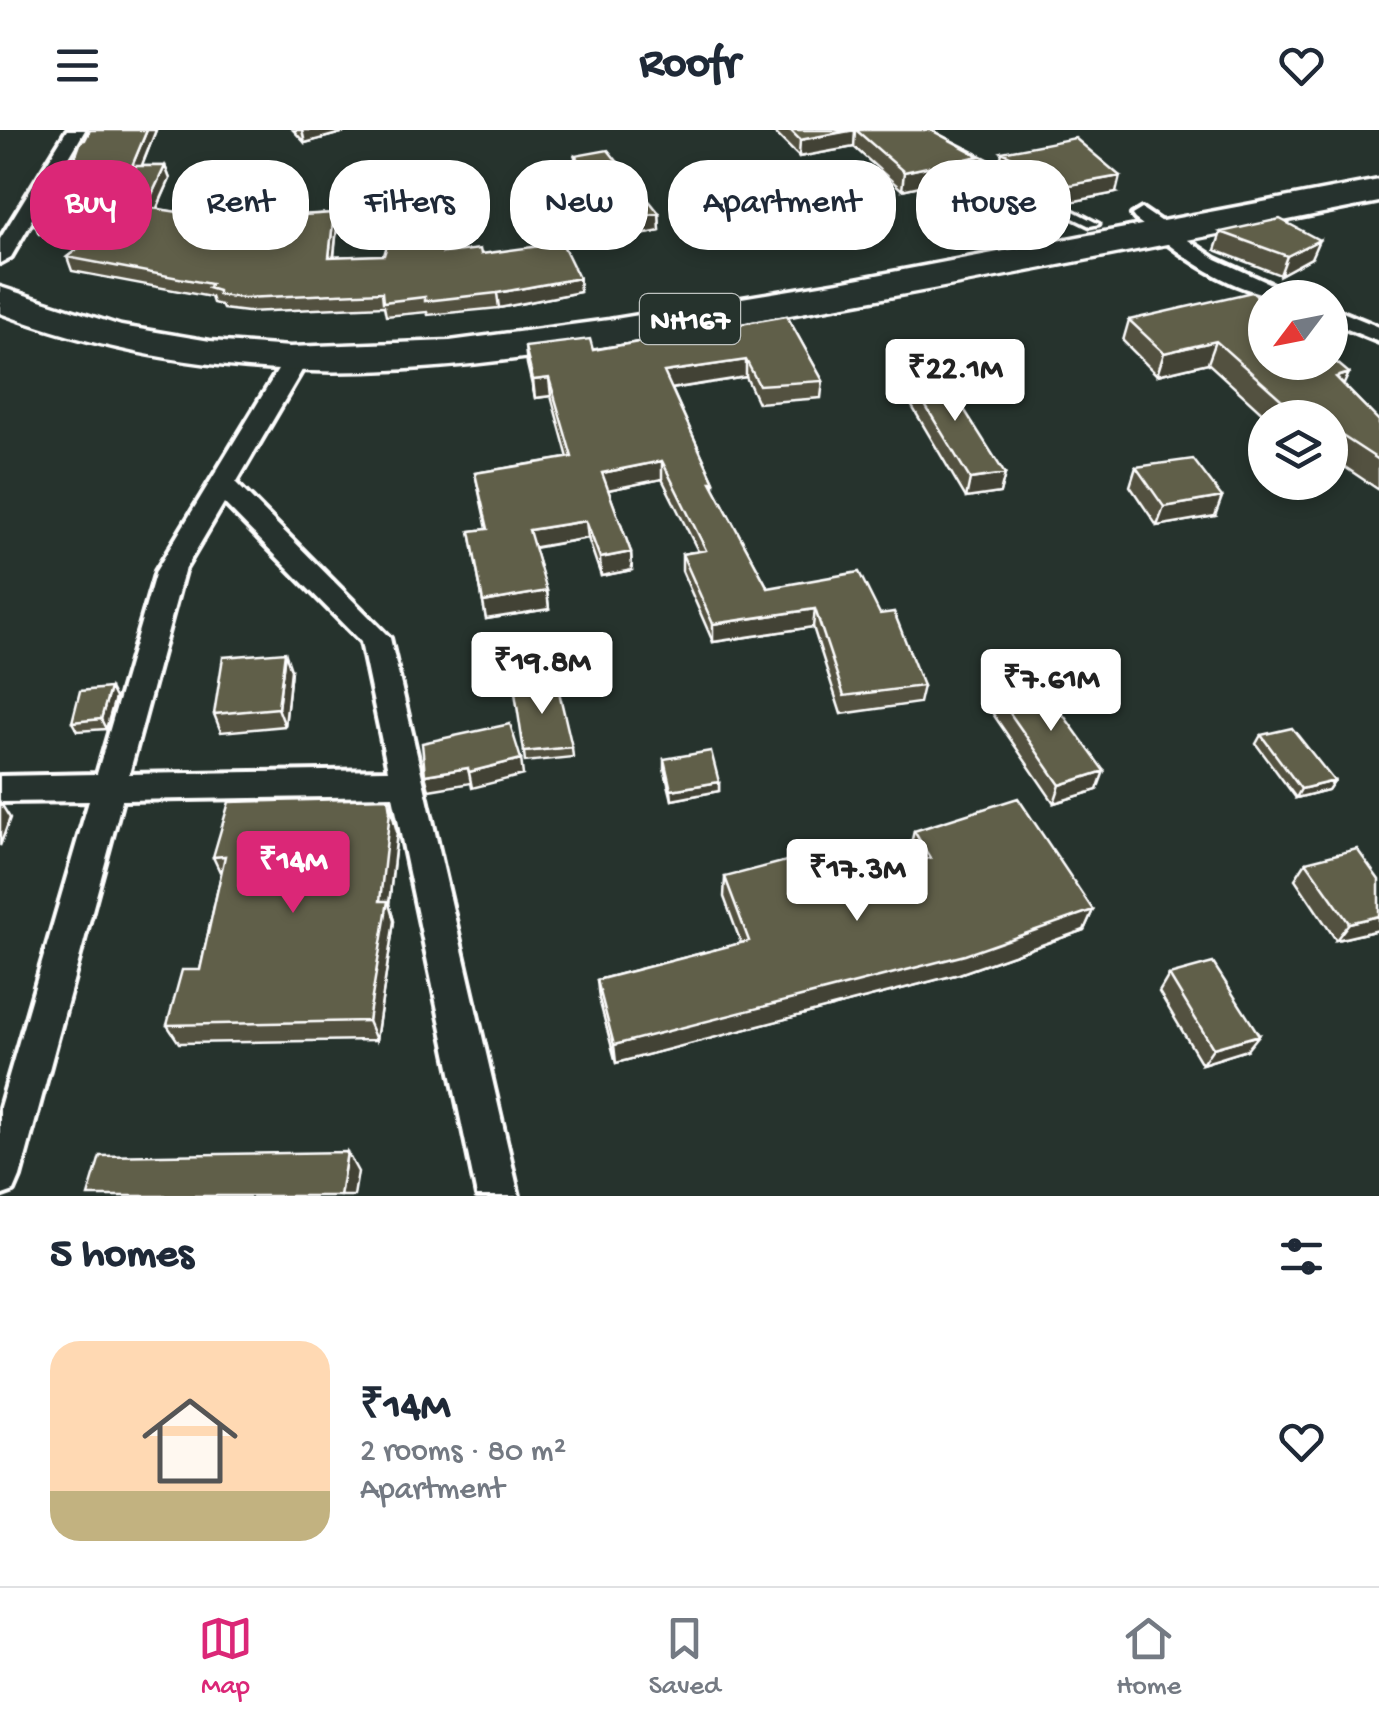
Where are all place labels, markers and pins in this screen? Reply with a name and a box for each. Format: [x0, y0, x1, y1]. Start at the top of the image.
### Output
pin: ₹22.1M [874, 339, 1036, 424]
pin: ₹19.8M [461, 632, 623, 717]
pin: ₹7.61M [970, 649, 1132, 734]
pin: ₹14M [234, 831, 352, 916]
pin: ₹17.3M [776, 839, 938, 924]

